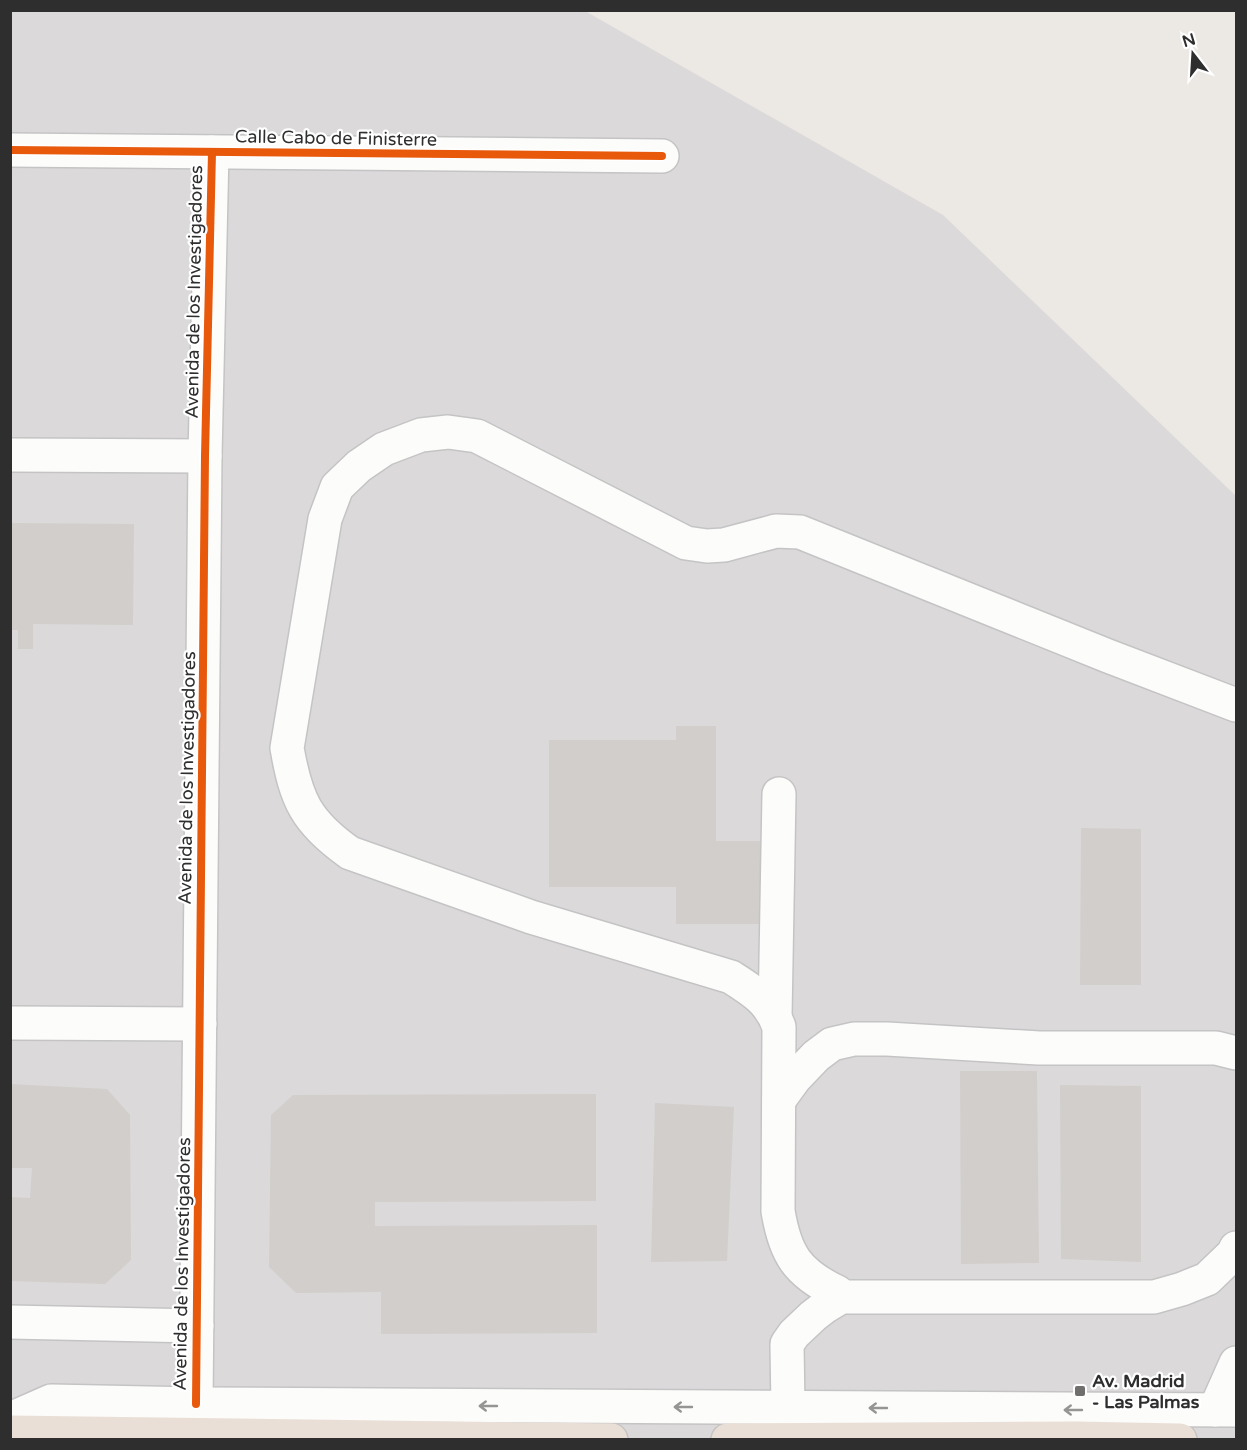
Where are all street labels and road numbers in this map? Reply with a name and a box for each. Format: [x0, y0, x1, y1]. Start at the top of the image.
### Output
street label: Calle Cabo de Finisterre [235, 125, 437, 151]
street label: Avenida de los Investigadores [181, 165, 207, 419]
street label: Avenida de los Investigadores [174, 651, 200, 905]
street label: Avenida de los Investigadores [169, 1137, 195, 1391]

